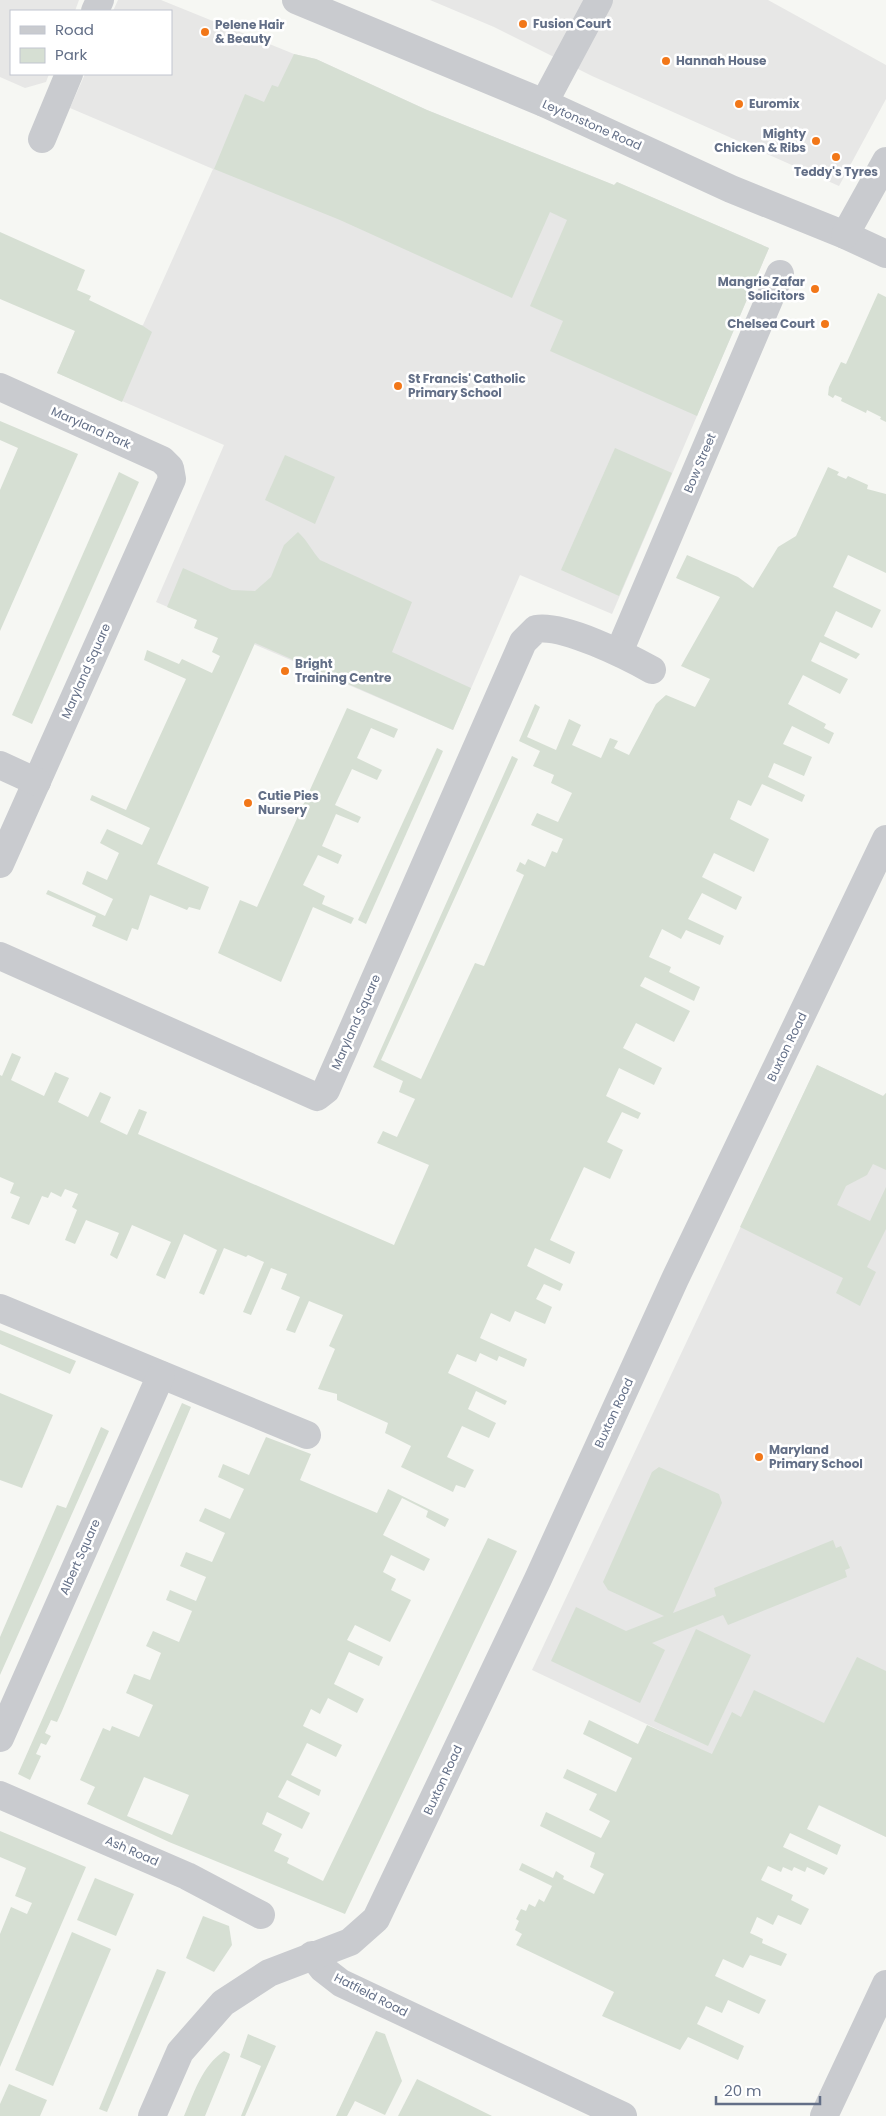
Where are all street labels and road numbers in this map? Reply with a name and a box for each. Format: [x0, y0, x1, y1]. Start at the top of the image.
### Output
street label: Leytonstone Road [540, 95, 645, 154]
street label: Maryland Park [49, 402, 134, 453]
street label: Bow Street [679, 430, 720, 495]
street label: Maryland Square [57, 620, 114, 721]
street label: Maryland Square [327, 971, 384, 1072]
street label: Buxton Road [762, 1009, 811, 1084]
street label: Buxton Road [590, 1375, 637, 1450]
street label: Albert Square [55, 1516, 104, 1597]
street label: Buxton Road [419, 1742, 466, 1817]
street label: Ash Road [103, 1831, 161, 1870]
street label: Hatfield Road [331, 1969, 411, 2020]

